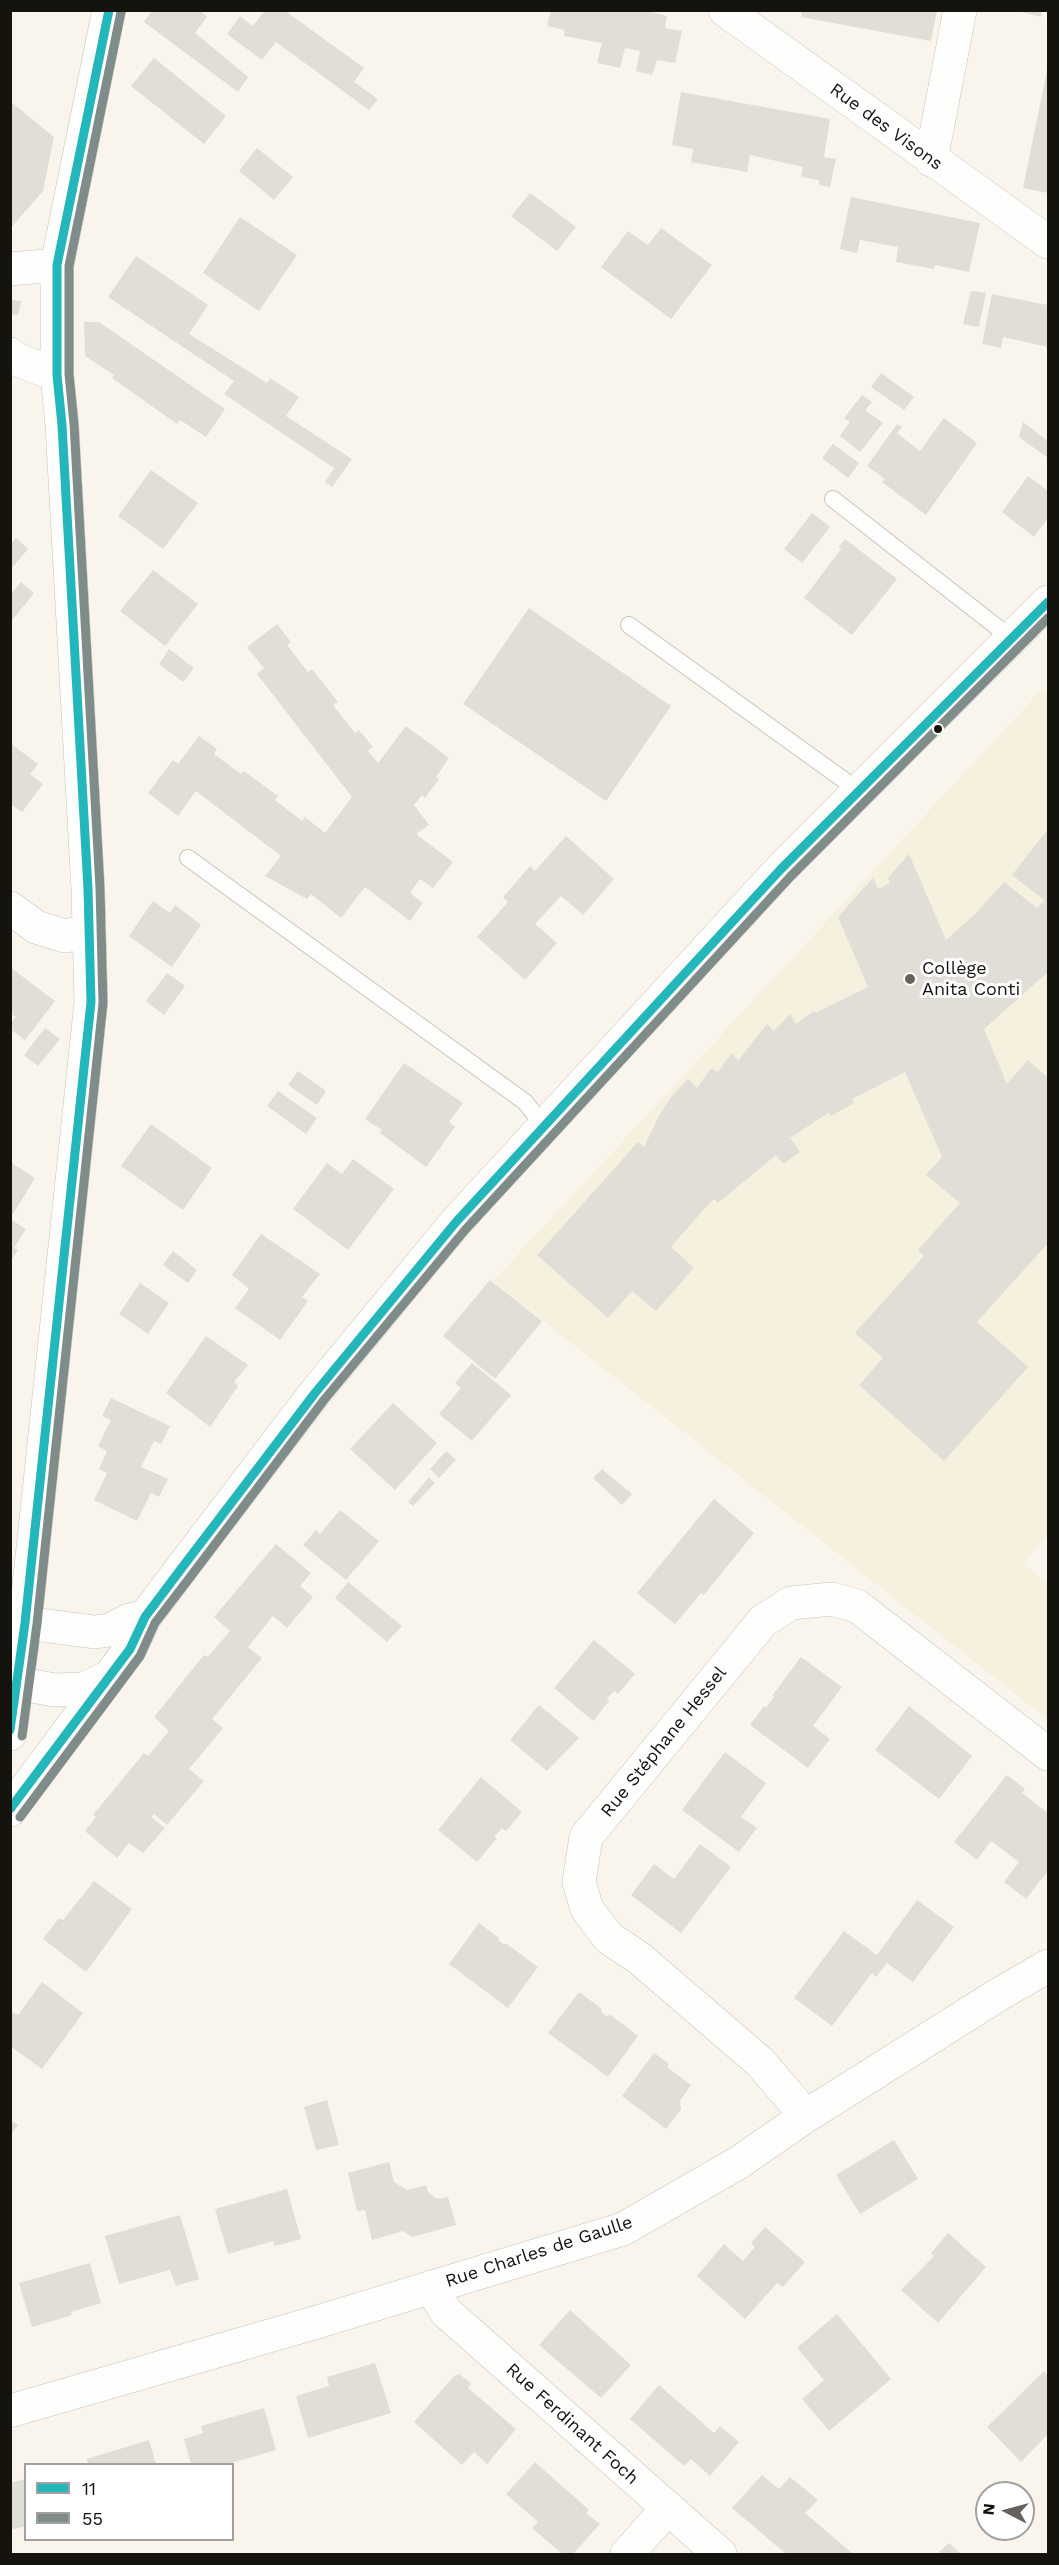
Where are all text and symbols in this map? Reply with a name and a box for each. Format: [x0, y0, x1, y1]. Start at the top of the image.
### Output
street label: Rue des Visons [825, 79, 947, 175]
unlabelled marker [932, 723, 944, 735]
place label: Collège Anita Conti [922, 958, 1020, 1000]
marker: Collège Anita Conti [903, 972, 917, 986]
street label: Rue Stéphane Hessel [597, 1662, 731, 1822]
street label: Rue Charles de Gaulle [443, 2212, 635, 2292]
street label: Rue Ferdinant Foch [501, 2359, 643, 2489]
legend [24, 2463, 234, 2541]
text: 11 [82, 2478, 96, 2499]
north arrow [975, 2481, 1035, 2541]
text: N [979, 2502, 999, 2516]
text: 55 [82, 2508, 103, 2529]

